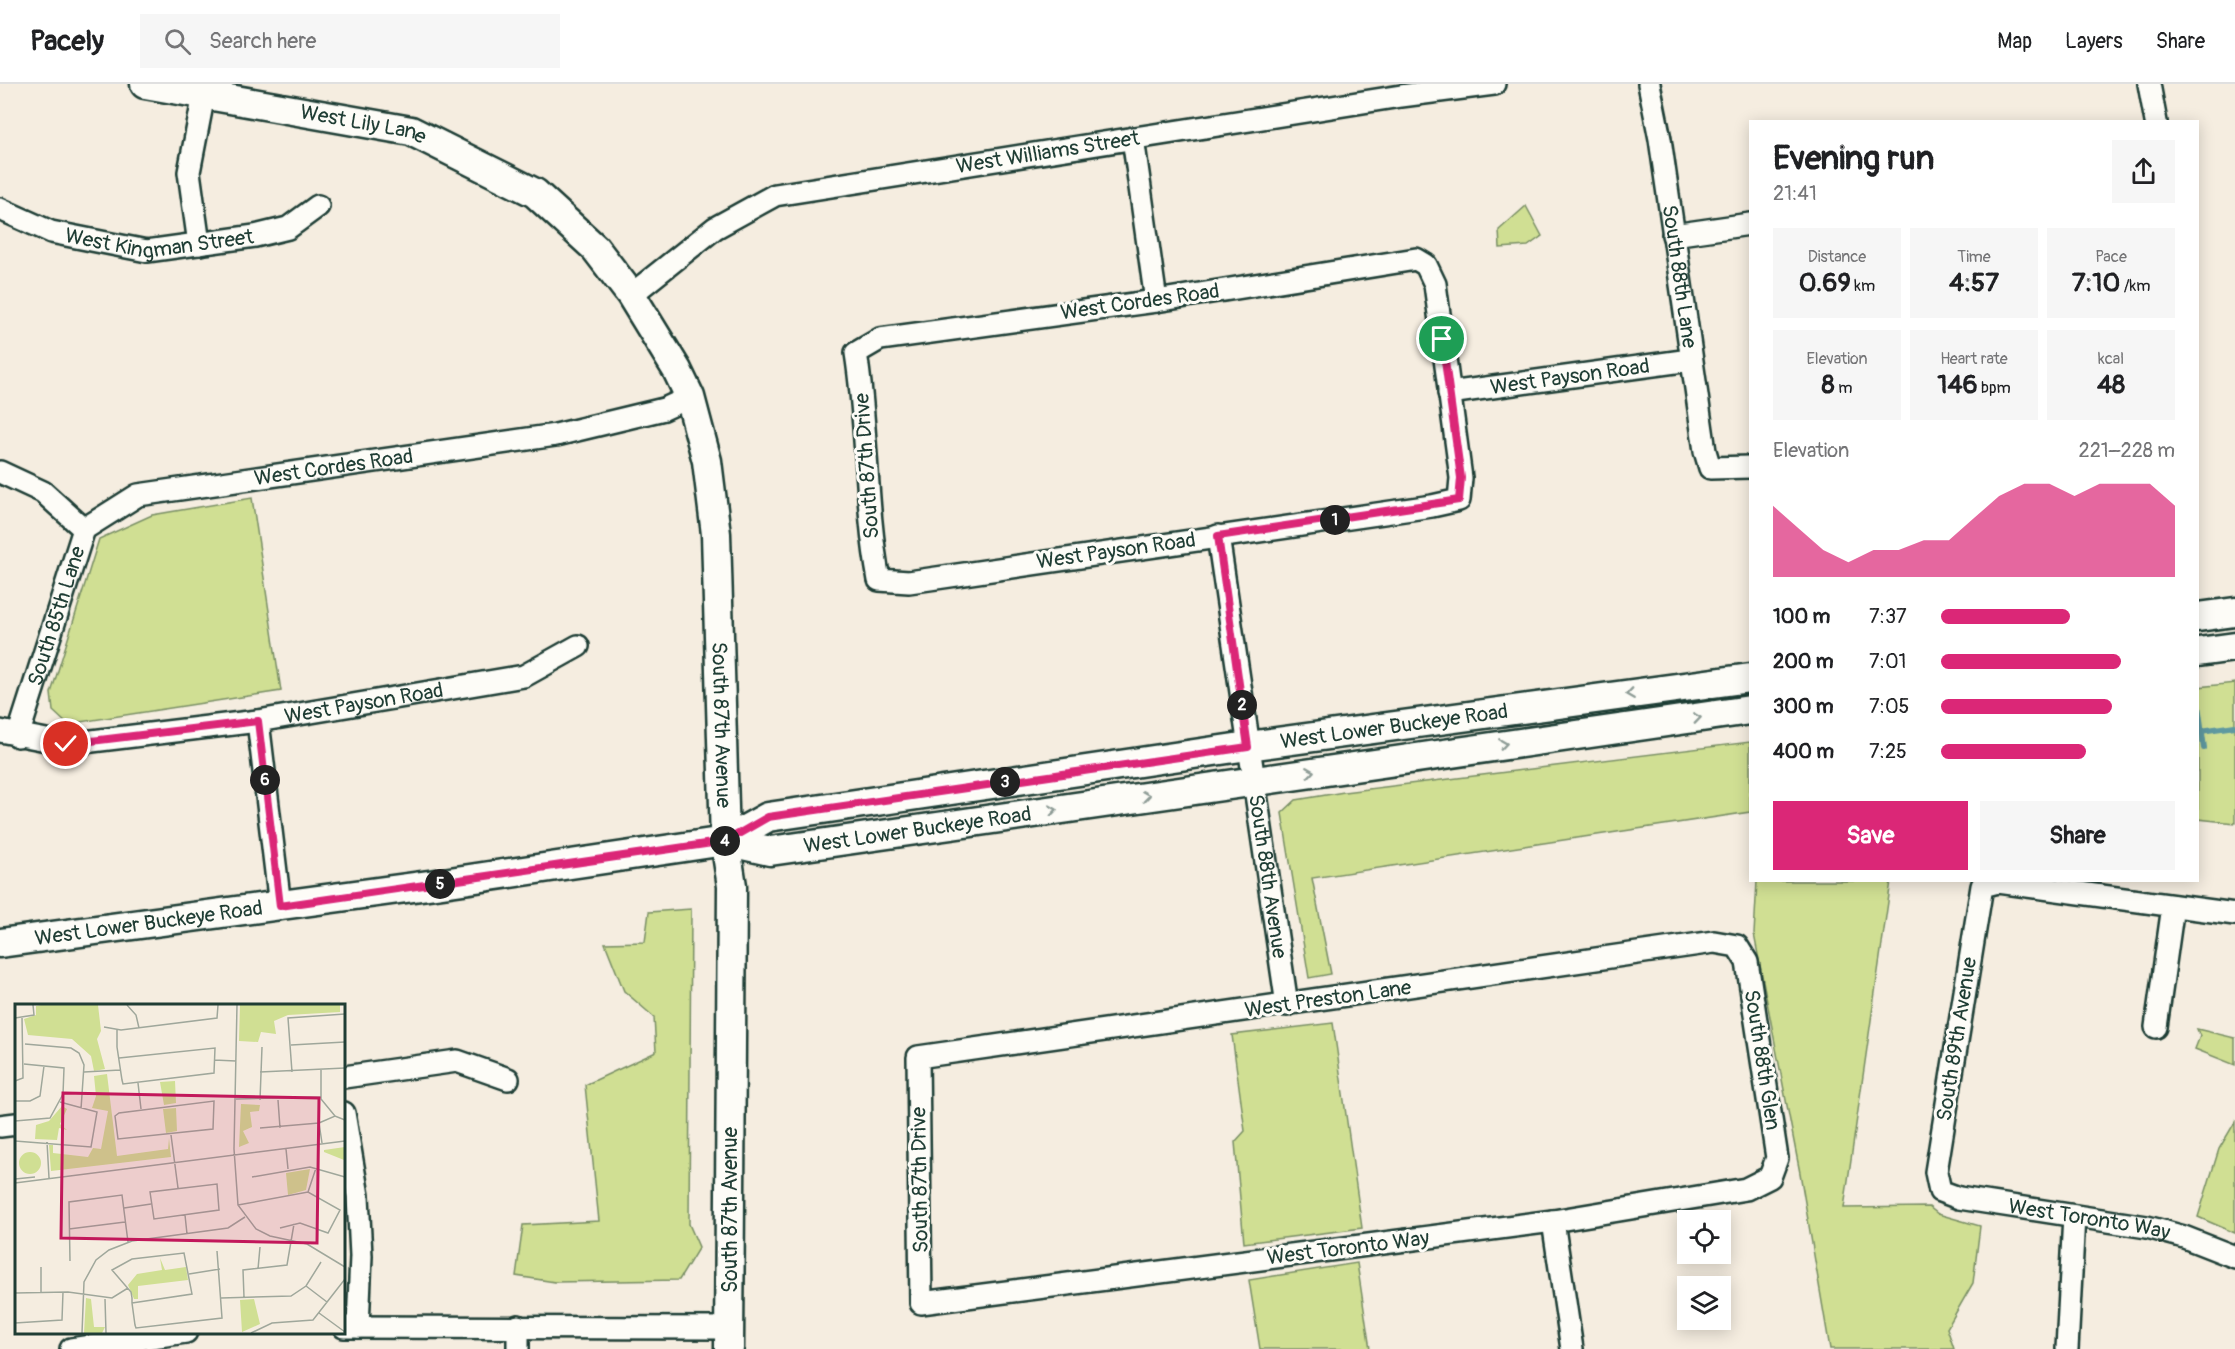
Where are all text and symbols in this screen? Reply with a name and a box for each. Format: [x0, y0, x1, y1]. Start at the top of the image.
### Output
search box [140, 14, 560, 68]
text: Pacely [30, 24, 104, 59]
icon: search [161, 25, 194, 58]
text: Search here [209, 27, 316, 55]
text: Map [1997, 28, 2032, 55]
text: Layers [2065, 28, 2123, 55]
text: Share [2156, 28, 2205, 55]
street label: West Lily Lane [298, 98, 432, 150]
street label: West Williams Street [954, 124, 1142, 180]
text: Evening run [1773, 138, 1934, 179]
button: share [2112, 140, 2175, 203]
text: 21:41 [1773, 181, 1817, 206]
street label: South 88th Lane [1656, 203, 1704, 350]
street label: West Kingman Street [63, 222, 256, 265]
text: Distance [1808, 247, 1866, 267]
text: Time [1957, 247, 1991, 267]
text: Pace [2095, 247, 2127, 267]
text: 0.69 [1799, 267, 1851, 299]
text: 4:57 [1949, 267, 1999, 299]
text: 7:10 [2072, 267, 2120, 299]
text: km [1851, 276, 1875, 296]
text: /km [2120, 276, 2150, 296]
street label: West Cordes Road [1059, 277, 1221, 327]
pin [1416, 313, 1467, 364]
icon: arrive [1425, 322, 1458, 355]
text: Elevation [1807, 349, 1867, 369]
text: Heart rate [1940, 349, 2008, 369]
text: kcal [2098, 349, 2124, 369]
street label: West Payson Road [1488, 352, 1651, 401]
text: 8 [1822, 369, 1835, 401]
text: 146 [1937, 369, 1978, 401]
text: 48 [2097, 369, 2125, 401]
text: m [1835, 378, 1852, 398]
text: bpm [1978, 378, 2011, 398]
street label: South 87th Drive [848, 391, 886, 540]
text: Elevation [1773, 438, 1849, 463]
text: 221–228 m [2079, 438, 2175, 463]
street label: West Cordes Road [252, 442, 415, 492]
pin: 1 [1320, 505, 1350, 535]
text: 1 [1332, 510, 1338, 530]
street label: West Payson Road [1035, 526, 1197, 576]
street label: South 85th Lane [21, 542, 91, 689]
text: 100 m [1773, 604, 1830, 629]
text: 7:37 [1869, 604, 1907, 629]
street label: South 87th Avenue [706, 641, 738, 809]
text: 200 m [1773, 649, 1834, 674]
text: 7:01 [1869, 649, 1906, 674]
street label: West Payson Road [282, 676, 445, 730]
one-way arrow [1626, 687, 1635, 700]
pin: 2 [1227, 690, 1257, 720]
text: 300 m [1773, 694, 1834, 719]
text: 7:05 [1869, 694, 1909, 719]
text: 2 [1238, 695, 1246, 715]
street label: West Lower Buckeye Road [1278, 697, 1510, 755]
one-way arrow [1692, 712, 1701, 724]
pin [40, 718, 91, 769]
icon: check [49, 727, 82, 760]
one-way arrow [1499, 738, 1508, 751]
text: 400 m [1773, 739, 1834, 764]
text: 7:25 [1869, 739, 1907, 764]
pin: 6 [250, 765, 280, 795]
one-way arrow [1306, 766, 1315, 778]
pin: 3 [990, 767, 1020, 797]
text: 6 [260, 770, 270, 790]
text: 3 [1001, 772, 1009, 792]
one-way arrow [1141, 791, 1150, 803]
street label: South 88th Avenue [1243, 792, 1294, 961]
street label: West Lower Buckeye Road [802, 800, 1033, 860]
button: Save [1773, 801, 1968, 870]
button: Share [1980, 801, 2175, 870]
one-way arrow [1048, 804, 1057, 816]
pin: 4 [710, 826, 740, 856]
text: 4 [720, 831, 730, 851]
pin: 5 [425, 869, 455, 899]
text: 5 [436, 874, 444, 894]
street label: West Lower Buckeye Road [33, 894, 264, 952]
street label: South 89th Avenue [1931, 954, 1983, 1123]
street label: West Preston Lane [1243, 974, 1414, 1024]
street label: South 88th Glen [1738, 988, 1786, 1132]
inset map [15, 1004, 345, 1334]
street label: South 87th Drive [905, 1106, 935, 1253]
street label: South 87th Avenue [717, 1126, 744, 1293]
street label: West Toronto Way [2007, 1192, 2173, 1246]
map controls [1677, 1210, 1731, 1330]
button: locate [1677, 1210, 1731, 1264]
street label: West Toronto Way [1265, 1225, 1431, 1271]
button: layers [1677, 1276, 1731, 1330]

